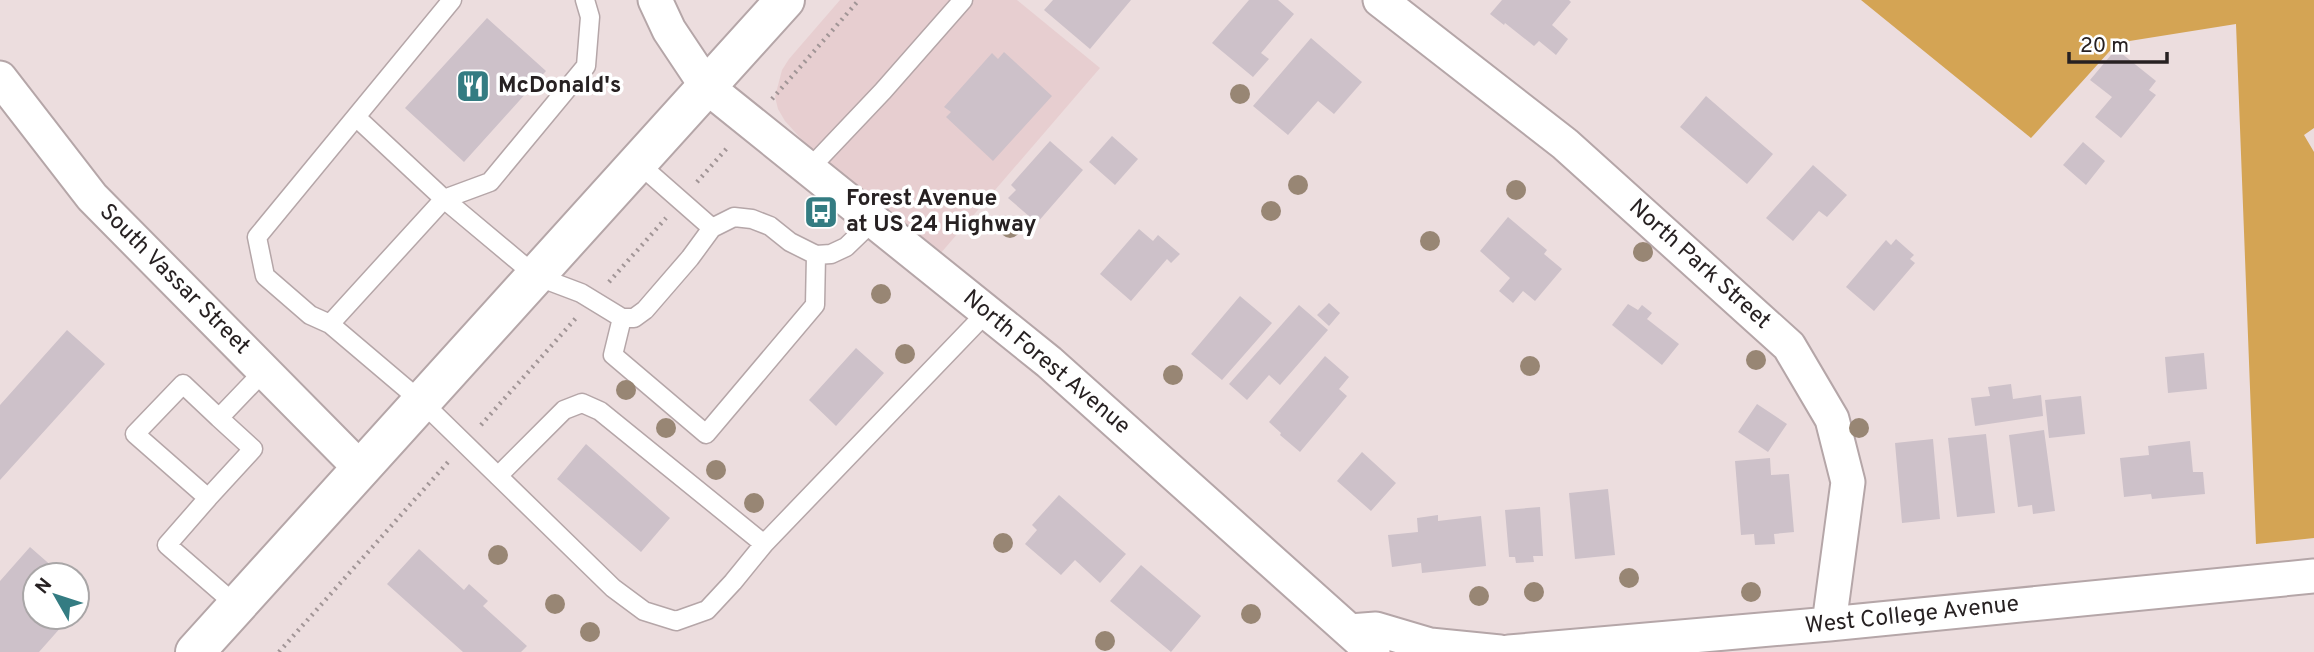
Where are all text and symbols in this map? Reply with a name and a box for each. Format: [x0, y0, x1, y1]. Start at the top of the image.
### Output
scale bar [2069, 21, 2167, 65]
text: 20 m [2080, 33, 2129, 60]
restaurant icon: McDonald's [454, 67, 492, 105]
place label: McDonald's [498, 72, 621, 101]
place label: Forest Avenue at US 24 Highway [846, 185, 1037, 240]
bus stop icon: Forest Avenue at US 24 Highway [802, 193, 840, 231]
street label: North Park Street [1622, 194, 1776, 336]
street label: South Vassar Street [92, 198, 256, 362]
street label: North Forest Avenue [956, 284, 1136, 442]
north arrow [21, 561, 91, 631]
text: N [31, 574, 58, 599]
street label: West College Avenue [1804, 590, 2020, 642]

